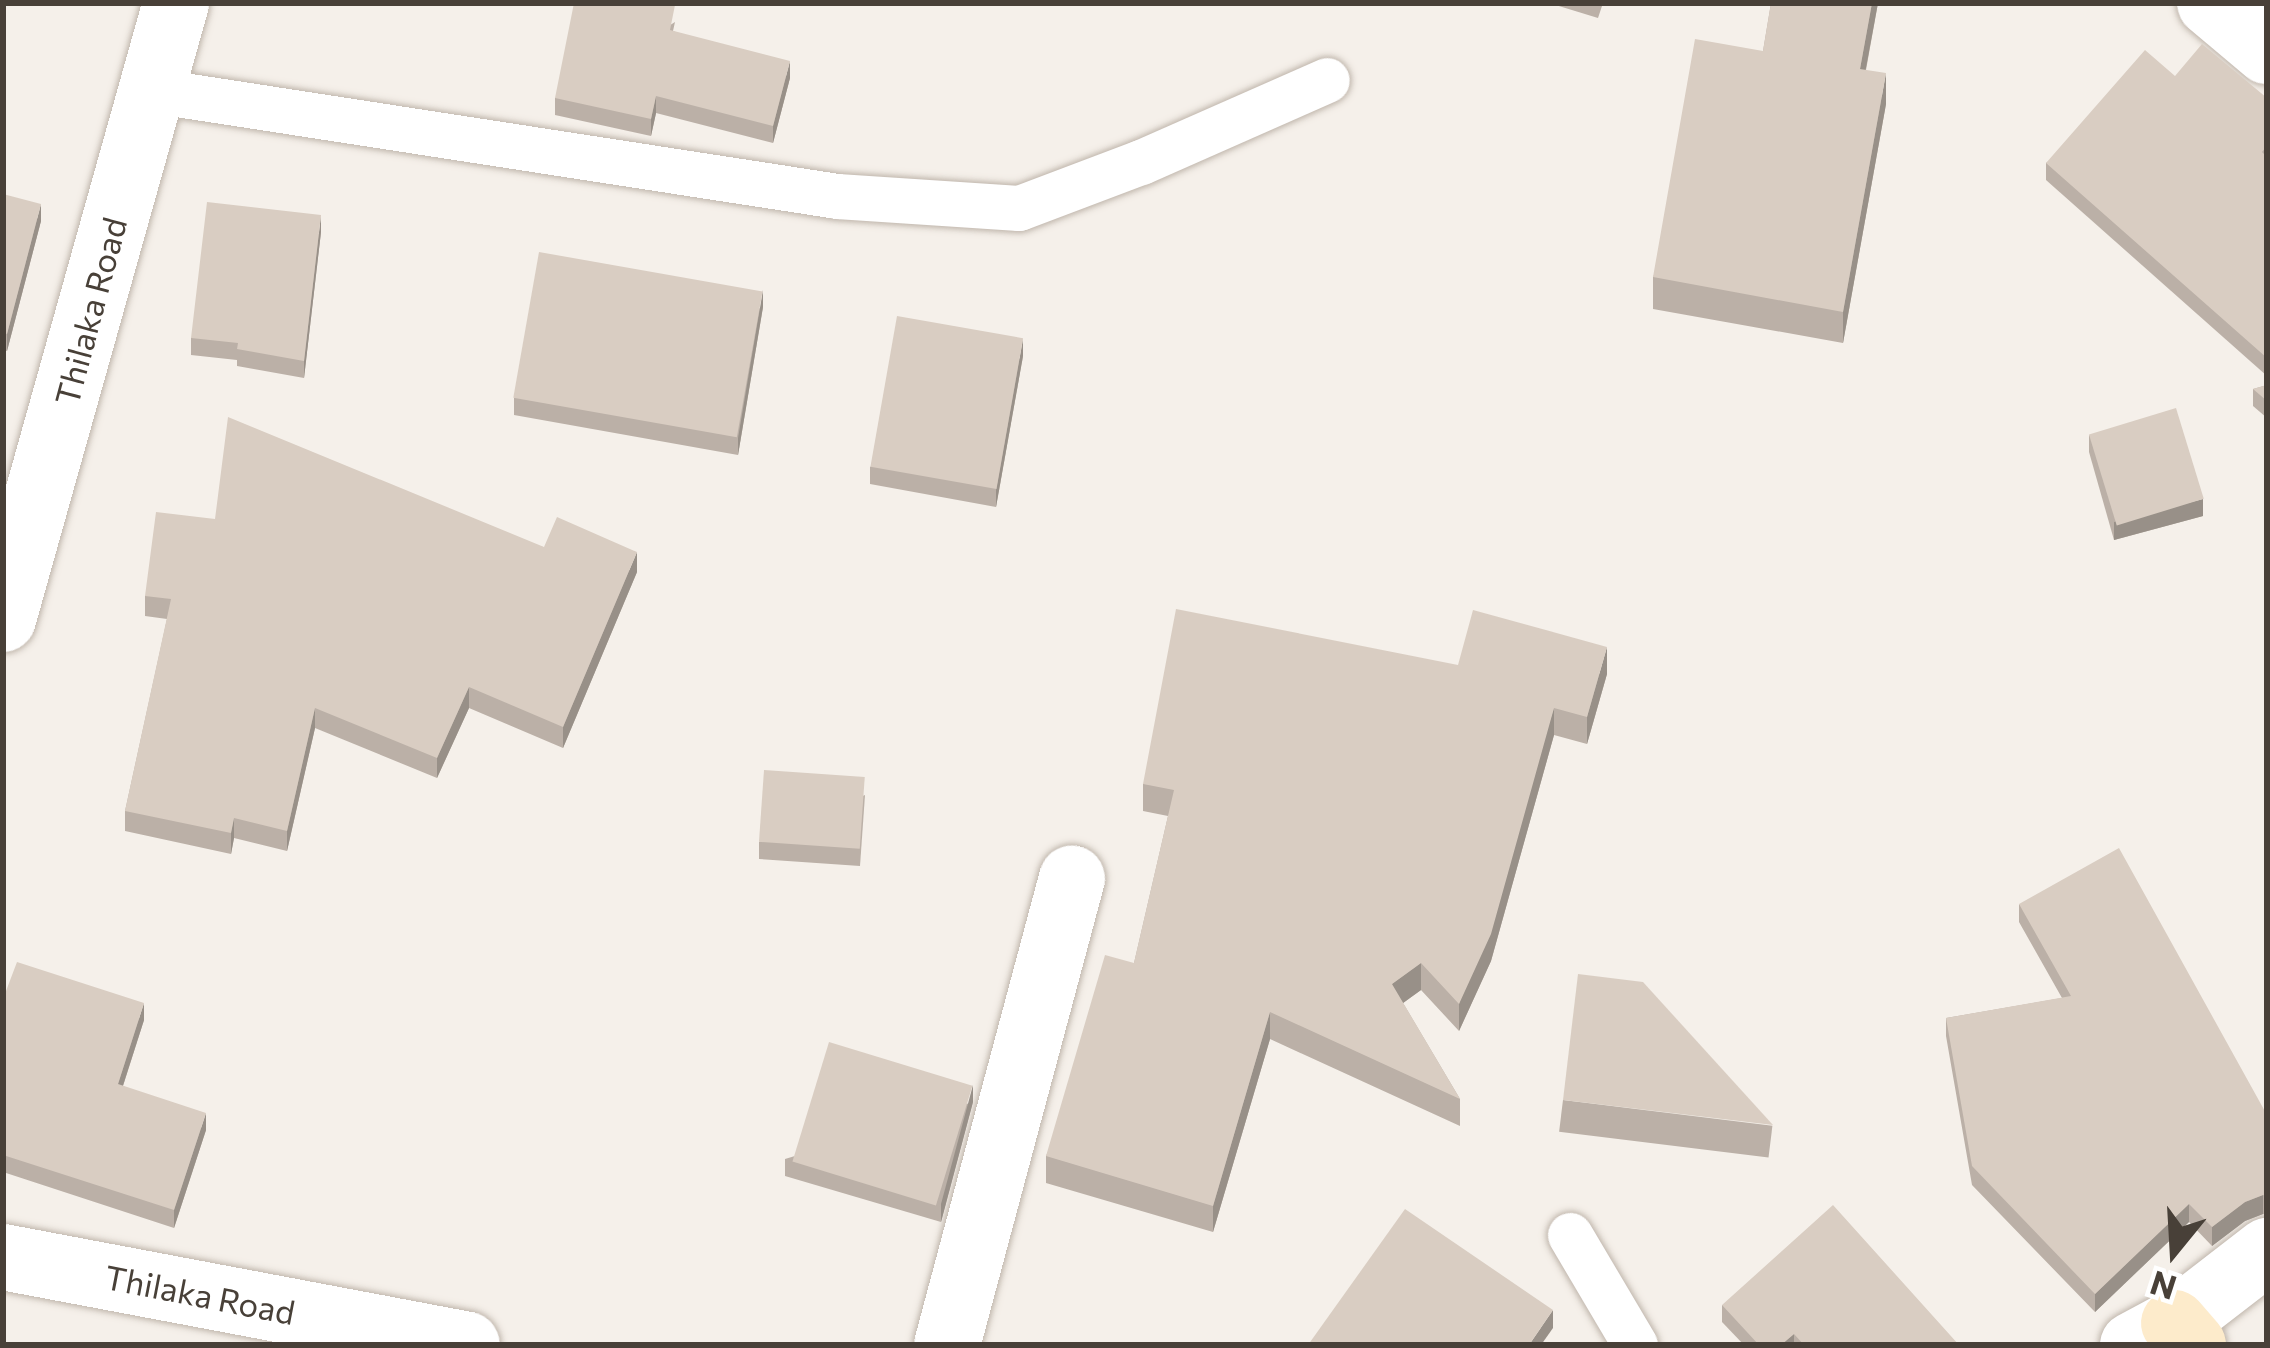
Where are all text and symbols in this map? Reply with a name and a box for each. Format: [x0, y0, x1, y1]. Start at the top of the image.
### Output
street label: Thilaka Road [46, 213, 134, 409]
north arrow [2114, 1192, 2234, 1312]
street label: Thilaka Road [102, 1256, 298, 1332]
text: N [2145, 1263, 2181, 1310]

